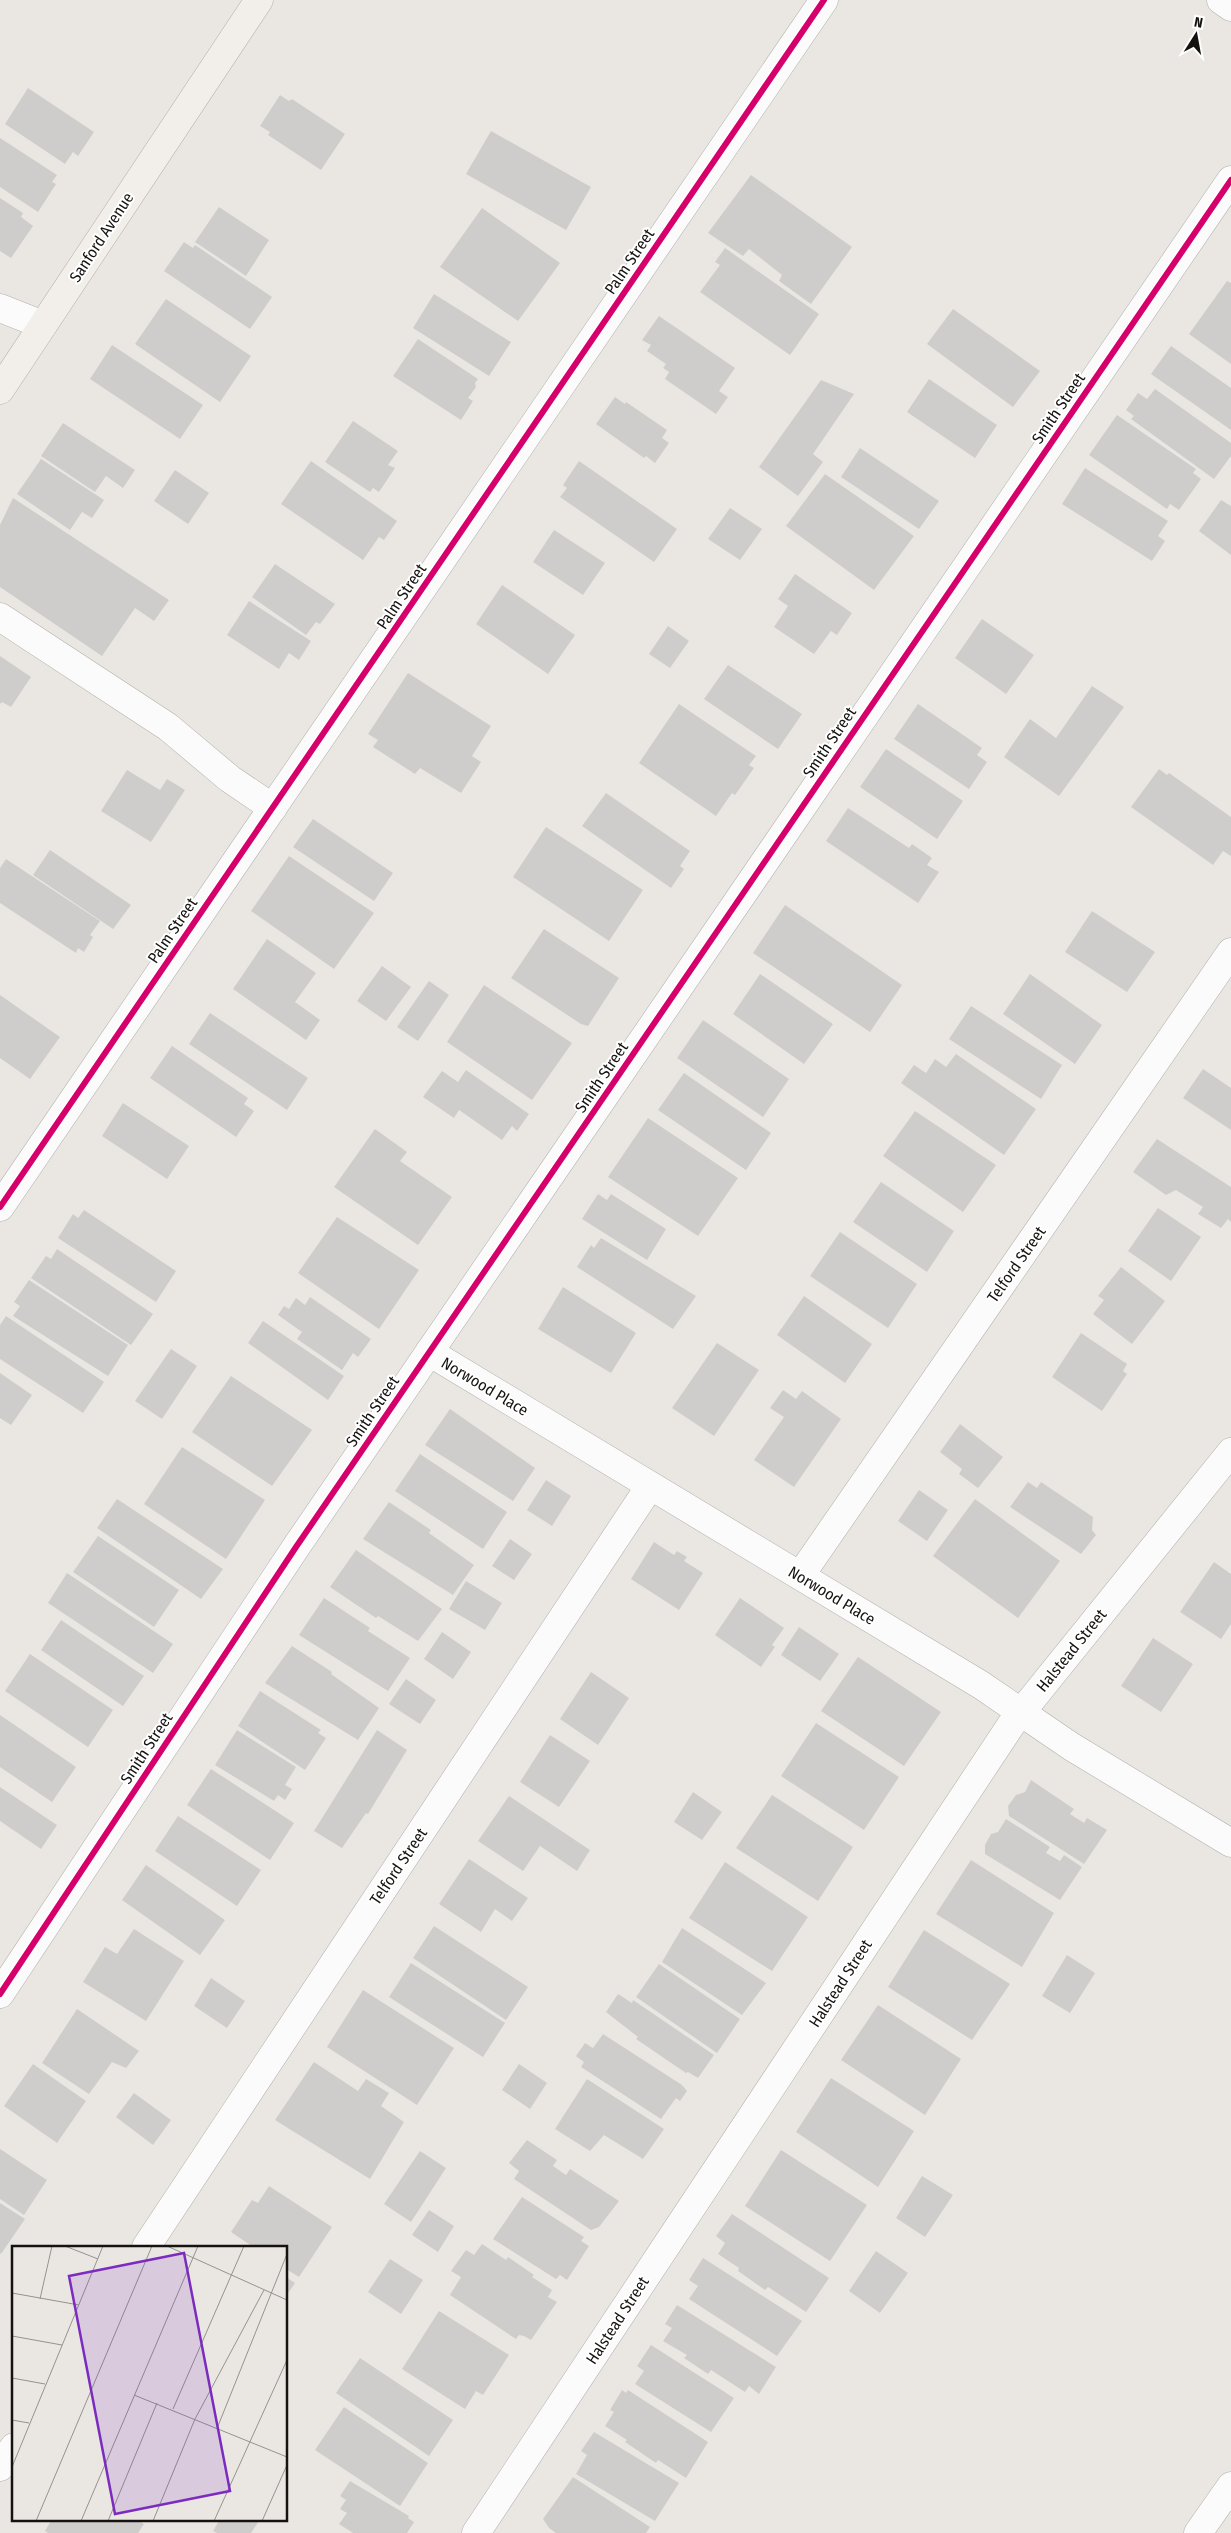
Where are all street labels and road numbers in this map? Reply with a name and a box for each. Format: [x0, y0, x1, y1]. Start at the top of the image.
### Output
street label: Sanford Avenue [65, 189, 137, 286]
street label: Palm Street [601, 224, 659, 298]
street label: Smith Street [1028, 369, 1089, 447]
street label: Palm Street [373, 559, 431, 633]
street label: Smith Street [799, 703, 860, 781]
street label: Palm Street [144, 893, 202, 967]
street label: Smith Street [571, 1038, 632, 1116]
street label: Telford Street [983, 1222, 1050, 1306]
street label: Norwood Place [438, 1353, 532, 1420]
street label: Smith Street [342, 1372, 403, 1450]
street label: Norwood Place [785, 1562, 879, 1629]
street label: Halstead Street [1032, 1605, 1111, 1695]
street label: Smith Street [116, 1708, 177, 1787]
street label: Telford Street [366, 1824, 431, 1908]
street label: Halstead Street [805, 1935, 876, 2031]
street label: Halstead Street [582, 2272, 653, 2368]

